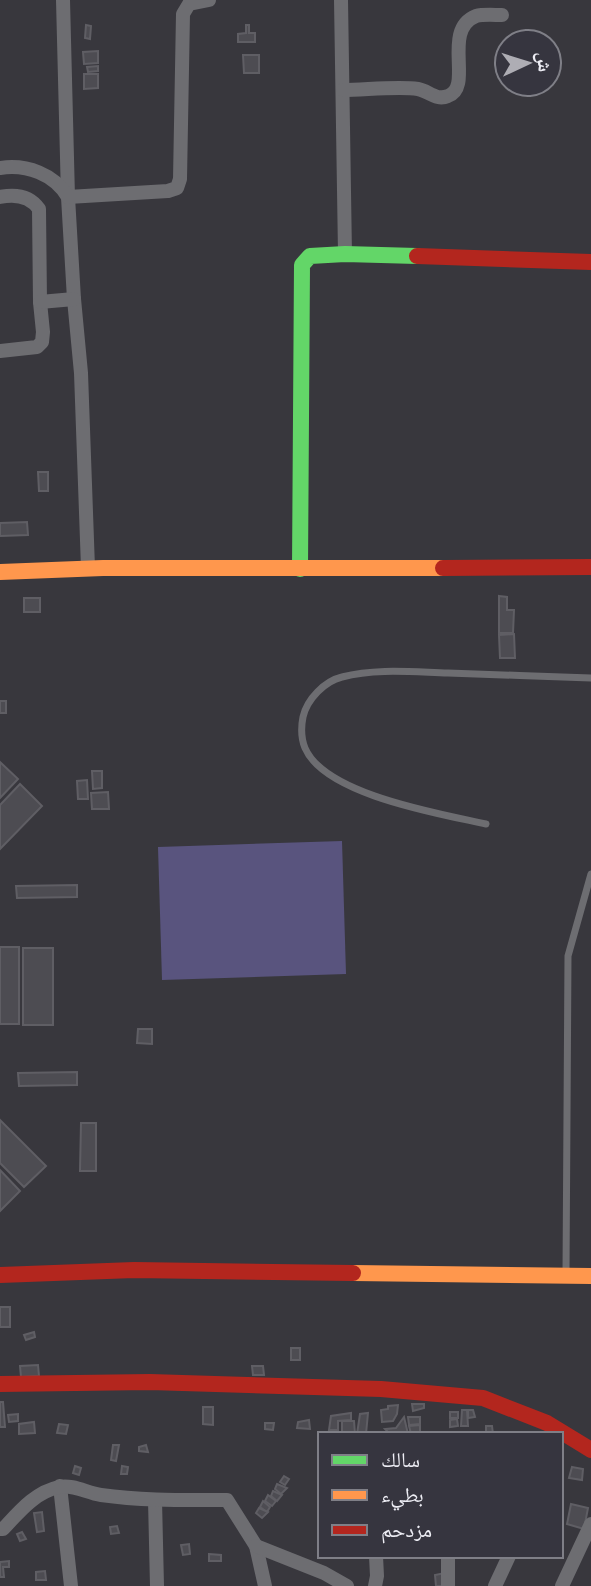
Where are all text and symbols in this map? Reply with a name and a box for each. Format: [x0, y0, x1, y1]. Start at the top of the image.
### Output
north arrow [493, 28, 563, 98]
text: ش [532, 51, 558, 73]
legend [318, 1432, 563, 1558]
text: سالك [381, 1446, 420, 1471]
text: بطيء [381, 1481, 424, 1511]
text: مزدحم [381, 1516, 432, 1544]

